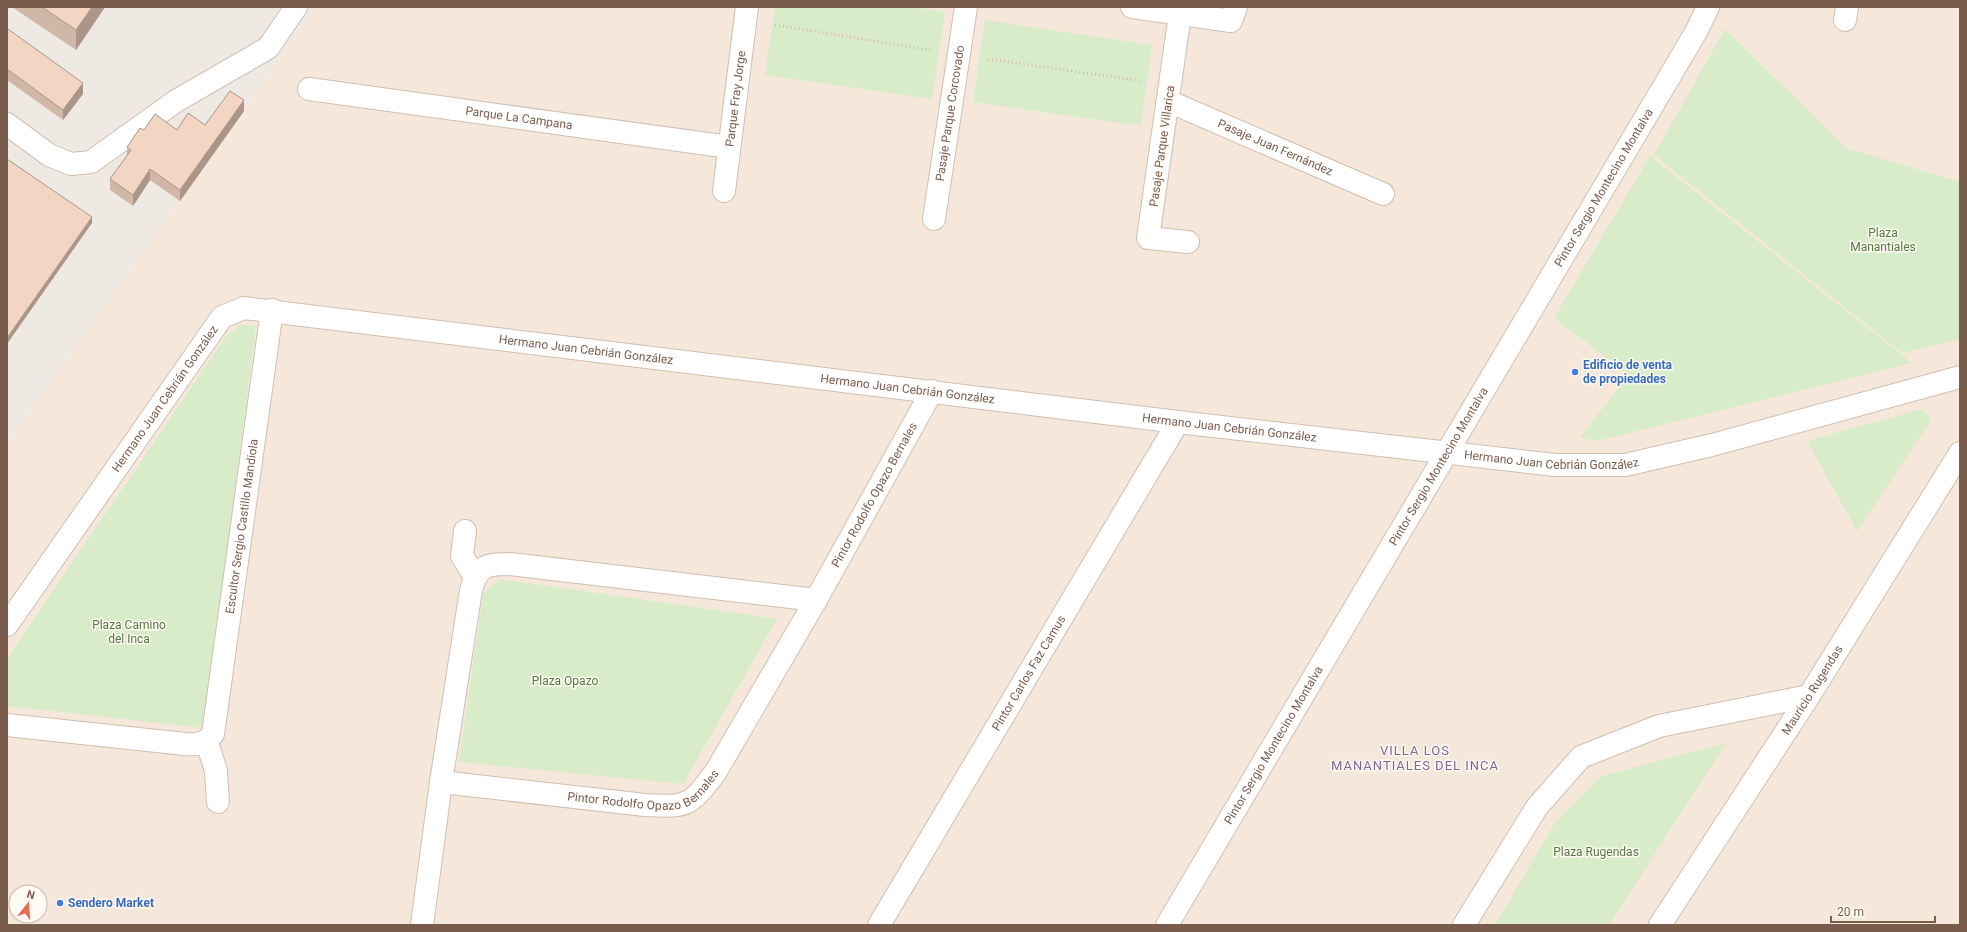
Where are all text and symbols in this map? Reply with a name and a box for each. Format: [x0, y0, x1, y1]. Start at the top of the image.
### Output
street label: Pasaje Parque Corcovado [933, 44, 967, 182]
street label: Parque Fray Jorge [723, 50, 748, 148]
street label: Pasaje Parque Villarica [1147, 84, 1177, 208]
street label: Parque La Campana [464, 104, 574, 132]
street label: Pintor Sergio Montecino Montalva [1552, 106, 1656, 269]
street label: Pasaje Juan Fernández [1216, 116, 1335, 179]
park label: Plaza Manantiales [1850, 226, 1916, 254]
street label: Hermano Juan Cebrián González [109, 323, 221, 475]
street label: Hermano Juan Cebrián González [498, 332, 674, 367]
place label: Edificio de venta de propiedades [1583, 358, 1673, 386]
marker: Edificio de venta de propiedades [1570, 367, 1580, 377]
street label: Hermano Juan Cebrián González [820, 371, 996, 407]
street label: Pintor Sergio Montecino Montalva [1386, 385, 1491, 548]
street label: Hermano Juan Cebrián González [1141, 411, 1317, 445]
street label: Pintor Rodolfo Opazo Bernales [829, 420, 920, 570]
street label: Escultor Sergio Castillo Mandiola [223, 438, 261, 615]
street label: Hermano Juan Cebrián González [1463, 448, 1640, 472]
street label: Pintor Carlos Faz Camus [989, 613, 1068, 733]
park label: Plaza Camino del Inca [92, 618, 166, 646]
street label: Mauricio Rugendas [1779, 643, 1846, 737]
street label: Pintor Sergio Montecino Montalva [1221, 664, 1326, 827]
park label: Plaza Opazo [532, 674, 599, 688]
district label: VILLA LOS MANANTIALES DEL INCA [1331, 743, 1499, 773]
street label: Pintor Rodolfo Opazo Bernales [567, 767, 722, 813]
park label: Plaza Rugendas [1553, 845, 1639, 859]
north arrow [8, 884, 48, 924]
text: N [25, 888, 37, 902]
place label: Sendero Market [68, 896, 154, 910]
marker: Sendero Market [55, 898, 65, 908]
scale bar [1831, 898, 1935, 924]
text: 20 m [1837, 905, 1864, 919]

